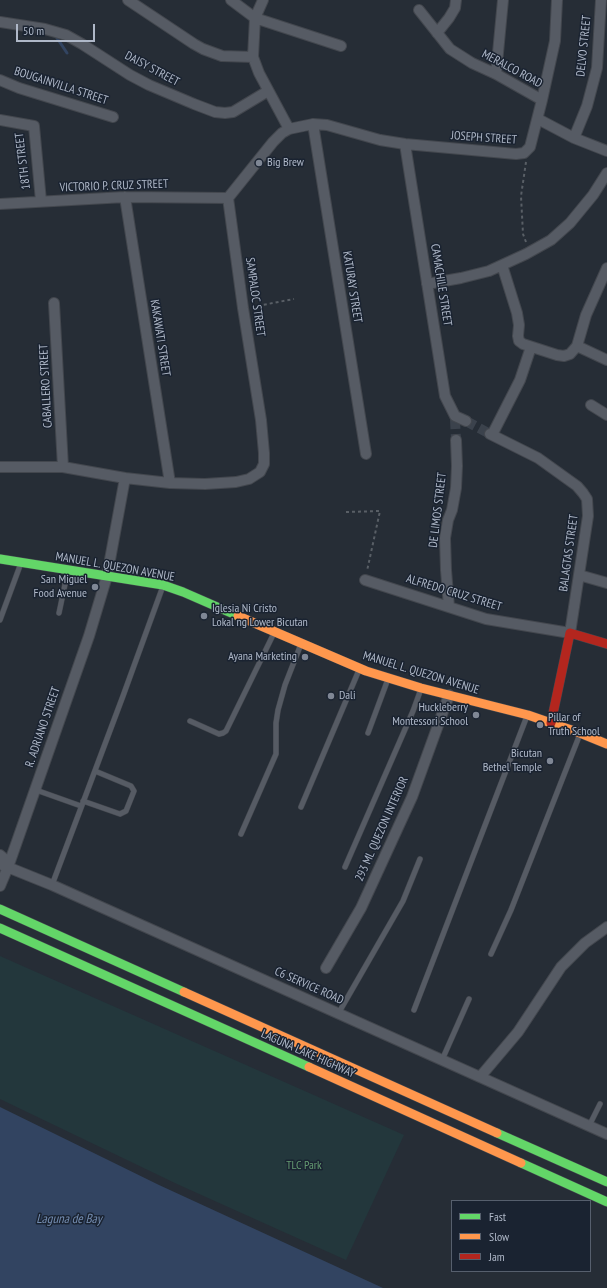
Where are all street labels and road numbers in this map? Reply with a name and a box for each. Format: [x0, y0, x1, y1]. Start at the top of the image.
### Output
street label: DELVO STREET [574, 15, 594, 77]
street label: MERALCO ROAD [479, 47, 545, 91]
street label: DAISY STREET [122, 49, 182, 89]
street label: BOUGAINVILLA STREET [12, 64, 110, 108]
street label: JOSEPH STREET [451, 129, 517, 147]
street label: 18TH STREET [12, 132, 34, 190]
street label: VICTORIO P. CRUZ STREET [59, 177, 169, 195]
street label: CAMACHILE STREET [427, 243, 455, 327]
street label: KATURAY STREET [339, 250, 365, 324]
street label: SAMPALOC STREET [242, 257, 268, 337]
street label: KAKAWATI STREET [147, 298, 173, 378]
street label: CABALLERO STREET [37, 344, 55, 428]
street label: DE LIMOS STREET [426, 472, 450, 548]
street label: BALAGTAS STREET [556, 514, 582, 592]
street label: MANUEL L. QUEZON AVENUE [54, 549, 176, 585]
street label: ALFREDO CRUZ STREET [404, 572, 504, 614]
street label: MANUEL L. QUEZON AVENUE [361, 648, 481, 698]
street label: R. ADRIANO STREET [22, 685, 64, 769]
street label: 293 ML QUEZON INTERIOR [352, 774, 412, 884]
street label: C6 SERVICE ROAD [272, 964, 346, 1008]
street label: LAGUNA LAKE HIGHWAY [259, 1027, 357, 1081]

